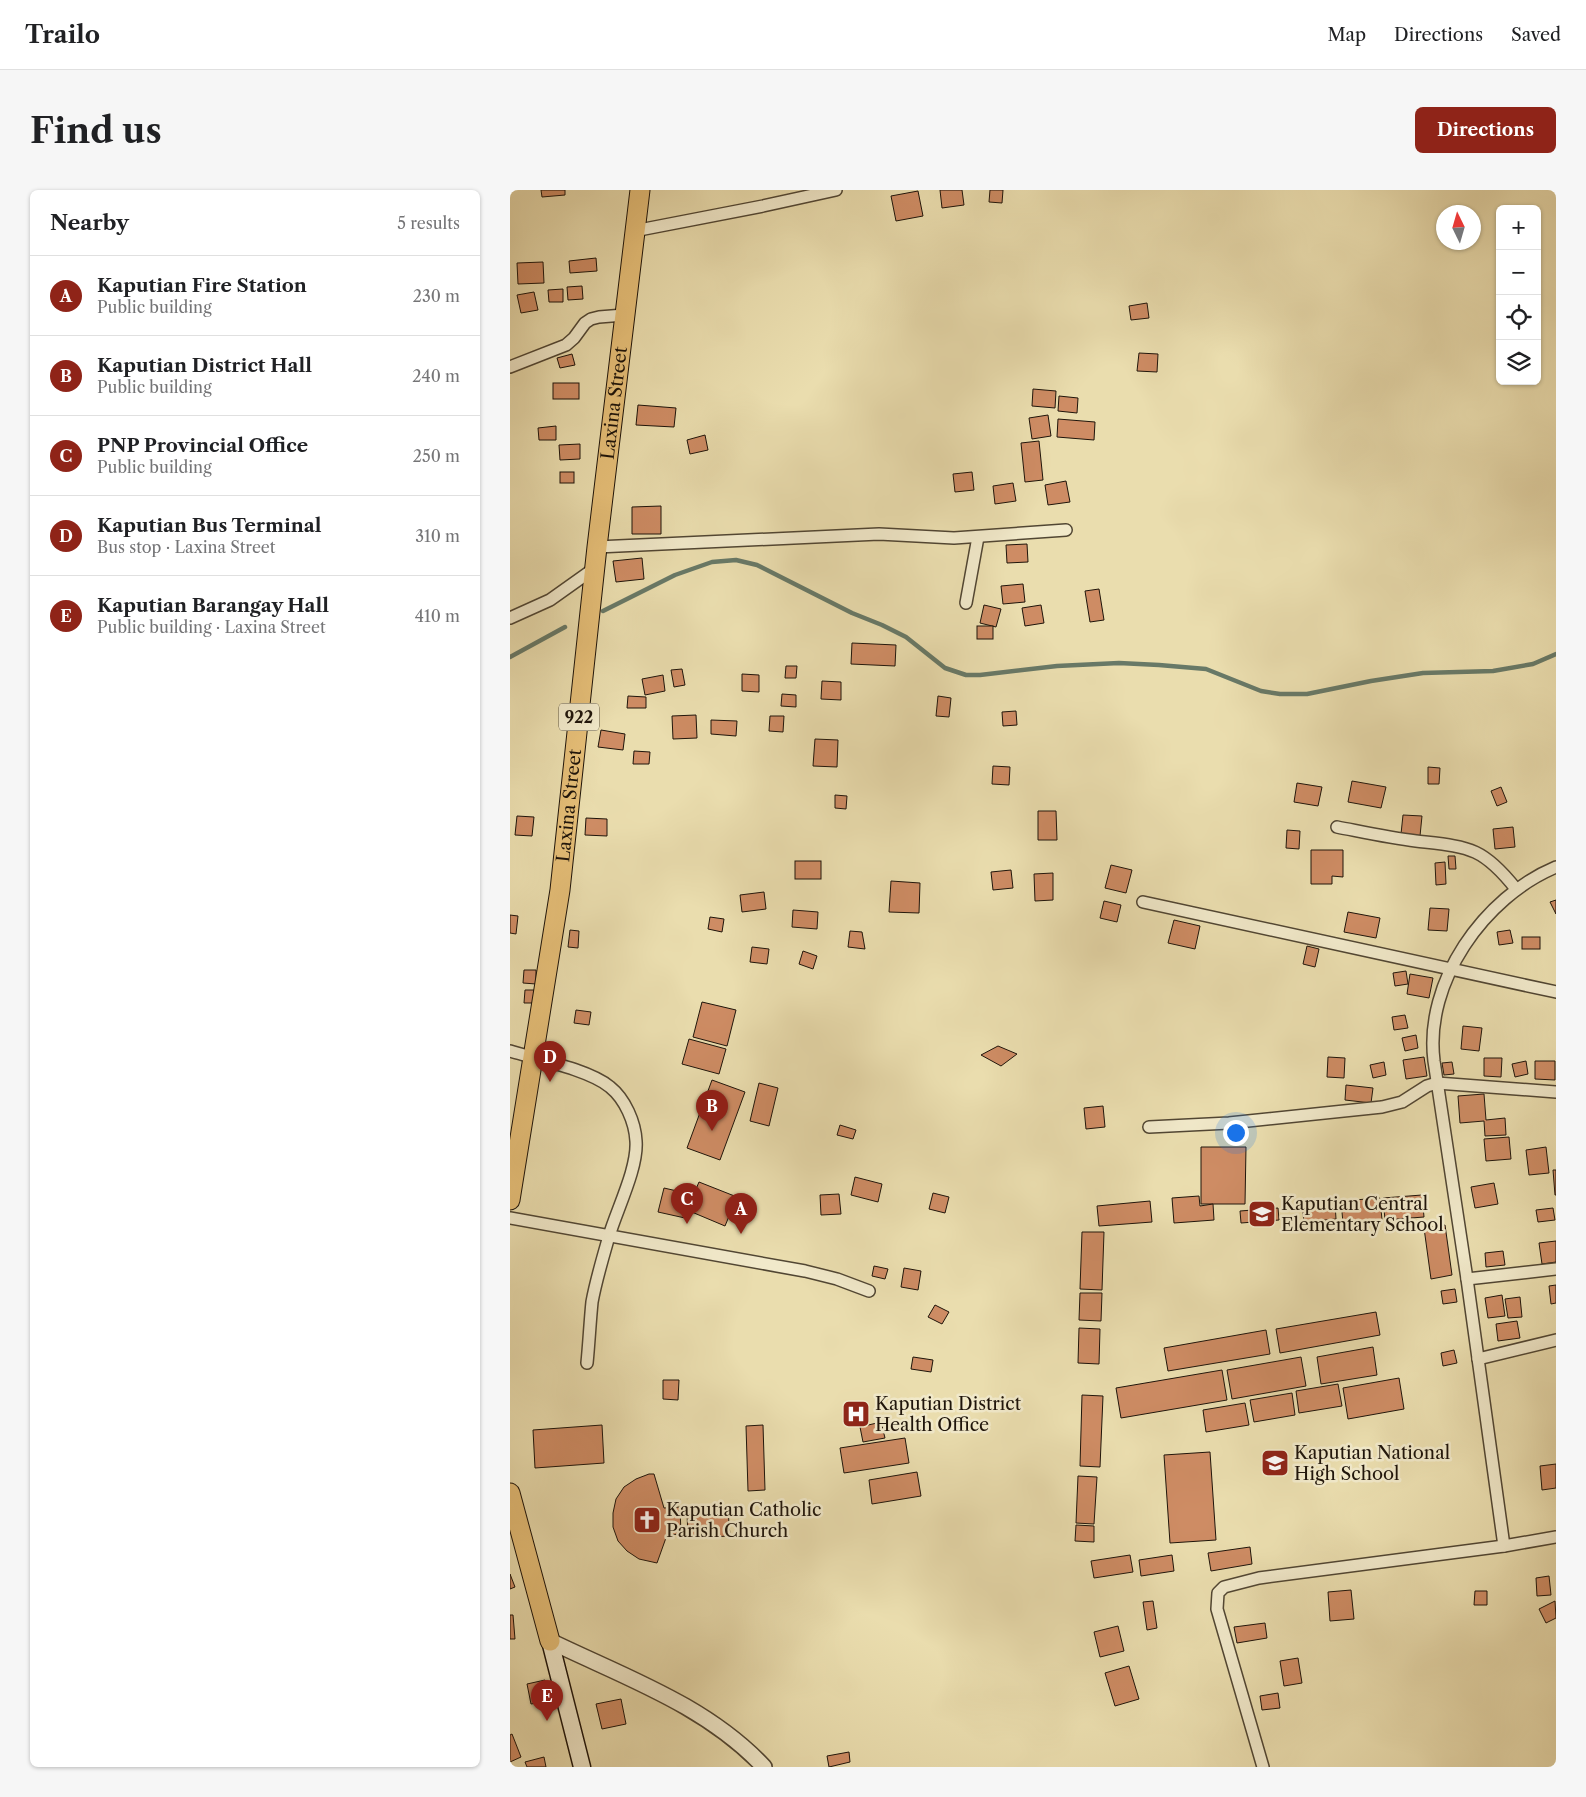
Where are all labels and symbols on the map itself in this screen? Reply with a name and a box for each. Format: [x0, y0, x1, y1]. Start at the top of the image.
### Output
north arrow [1436, 205, 1481, 250]
street label: Laxina Street [597, 345, 632, 461]
road number: 922 [559, 704, 599, 730]
street label: Laxina Street [552, 747, 586, 863]
pin: D [534, 1041, 566, 1082]
pin: B [696, 1090, 728, 1131]
your location [1223, 1120, 1249, 1146]
pin: C [671, 1183, 703, 1224]
pin: A [725, 1193, 757, 1234]
place label: Kaputian Central Elementary School [1281, 1193, 1444, 1236]
school or university icon: Kaputian Central Elementary School [1247, 1199, 1277, 1229]
place label: Kaputian District Health Office [875, 1393, 1022, 1436]
hospital icon: Kaputian District Health Office [841, 1399, 871, 1429]
place label: Kaputian National High School [1294, 1442, 1450, 1485]
school or university icon: Kaputian National High School [1260, 1448, 1290, 1478]
place label: Kaputian Catholic Parish Church [666, 1499, 821, 1542]
church icon: Kaputian Catholic Parish Church [632, 1505, 662, 1535]
pin: E [531, 1680, 563, 1721]

